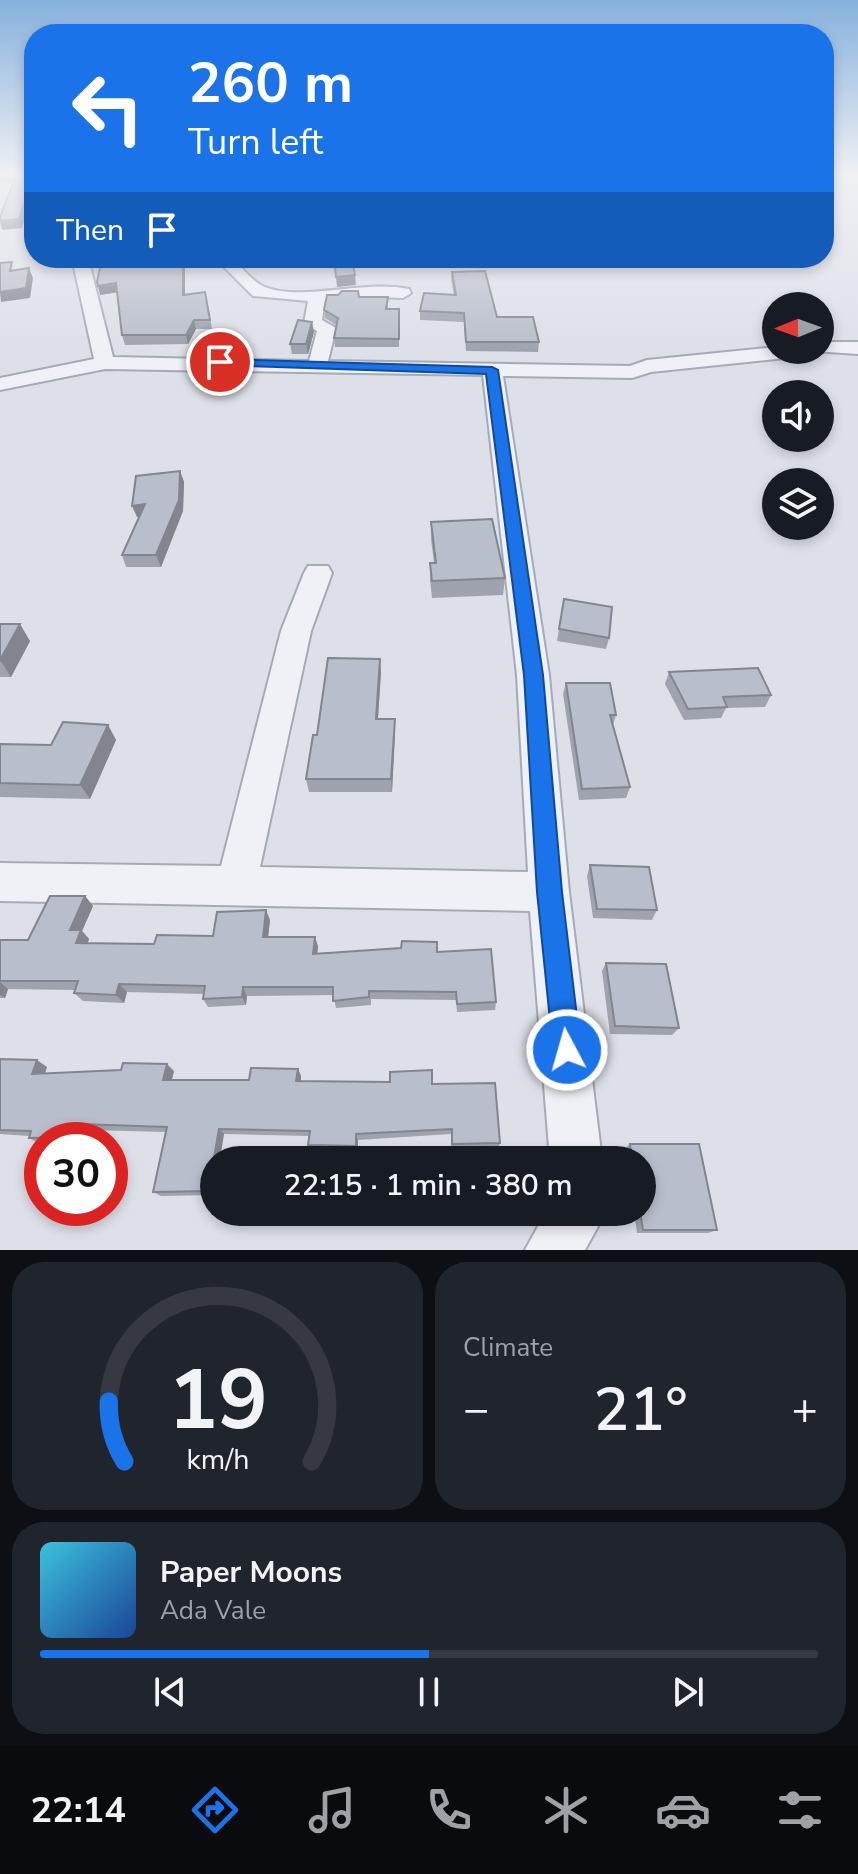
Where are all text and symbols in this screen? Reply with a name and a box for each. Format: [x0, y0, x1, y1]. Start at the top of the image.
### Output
text: 260 m [188, 45, 353, 122]
icon: left [56, 56, 160, 160]
text: Turn left [188, 118, 323, 167]
icon: arrive [140, 208, 184, 252]
text: Then [56, 210, 124, 251]
north arrow [762, 292, 834, 364]
map controls [762, 292, 834, 540]
pin [186, 328, 254, 396]
icon: arrive [198, 340, 242, 384]
button: sound [762, 380, 834, 452]
button: layers [762, 468, 834, 540]
position arrow [525, 1008, 609, 1092]
speed limit sign: 30 [24, 1122, 128, 1226]
text: 22:15 · 1 min · 380 m [283, 1165, 573, 1206]
text: Climate [463, 1330, 553, 1365]
text: 19 [168, 1344, 267, 1457]
text: 21° [593, 1369, 688, 1451]
text: − [463, 1380, 489, 1440]
text: + [792, 1380, 818, 1440]
text: km/h [186, 1440, 249, 1479]
text: Paper Moons [160, 1552, 342, 1593]
text: Ada Vale [160, 1593, 266, 1628]
icon: previous [148, 1670, 192, 1714]
icon: pause [407, 1670, 451, 1714]
icon: next [666, 1670, 710, 1714]
icon: directions [187, 1782, 243, 1838]
icon: music [304, 1782, 360, 1838]
icon: phone [421, 1782, 477, 1838]
icon: climate [538, 1782, 594, 1838]
icon: car [655, 1782, 711, 1838]
icon: filters [772, 1782, 828, 1838]
text: 22:14 [30, 1786, 126, 1835]

